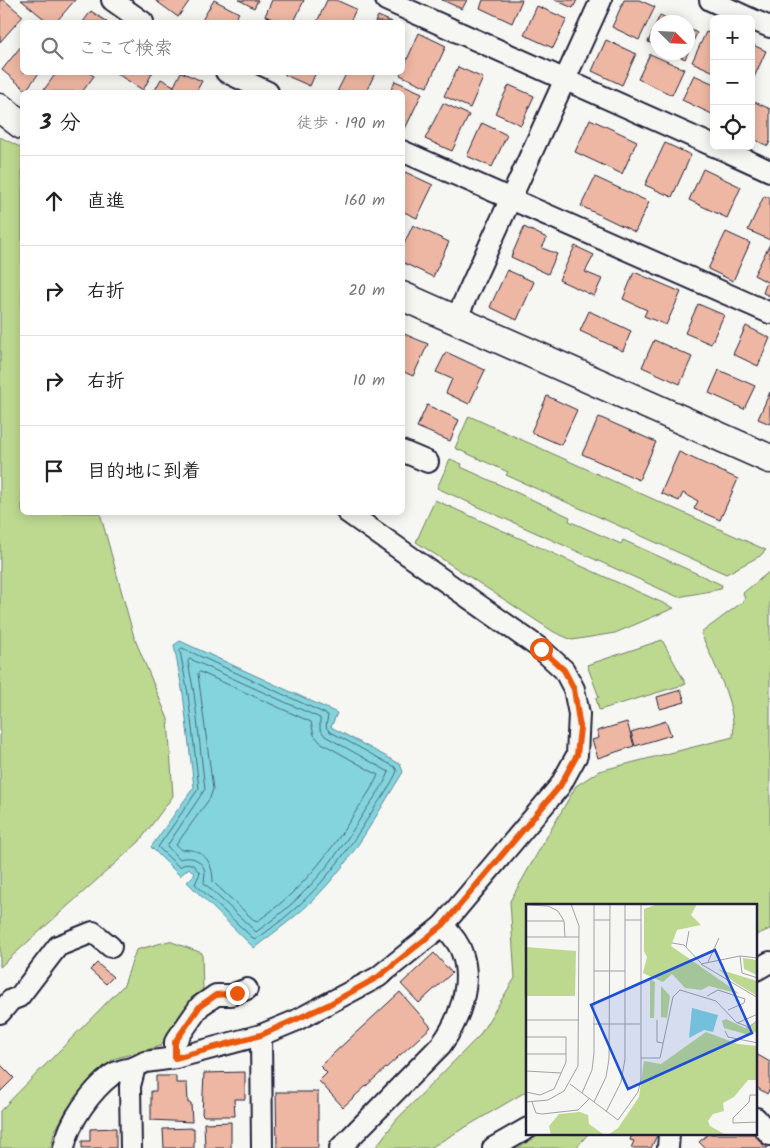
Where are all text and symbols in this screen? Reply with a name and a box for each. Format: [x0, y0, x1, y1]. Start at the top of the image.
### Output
north arrow [650, 15, 695, 60]
map controls [710, 15, 755, 150]
button: + [710, 15, 755, 60]
search box [20, 20, 405, 75]
icon: search [38, 34, 66, 62]
text: ここで検索 [78, 34, 173, 64]
button: − [710, 60, 755, 105]
button: locate [710, 105, 755, 150]
text: 3 分 [40, 107, 81, 140]
text: 徒歩 · 190 m [296, 111, 385, 136]
icon: ahead [40, 187, 68, 215]
text: 直進 [87, 187, 125, 217]
text: 160 m [344, 188, 385, 213]
icon: right [40, 277, 68, 305]
text: 右折 [87, 277, 125, 307]
text: 20 m [349, 278, 385, 303]
icon: right [40, 367, 68, 395]
text: 右折 [87, 367, 125, 397]
text: 10 m [353, 368, 385, 393]
icon: arrive [40, 457, 68, 485]
text: 目的地に到着 [87, 457, 201, 487]
route start [530, 638, 553, 661]
inset map [526, 904, 758, 1136]
route end [226, 982, 249, 1005]

